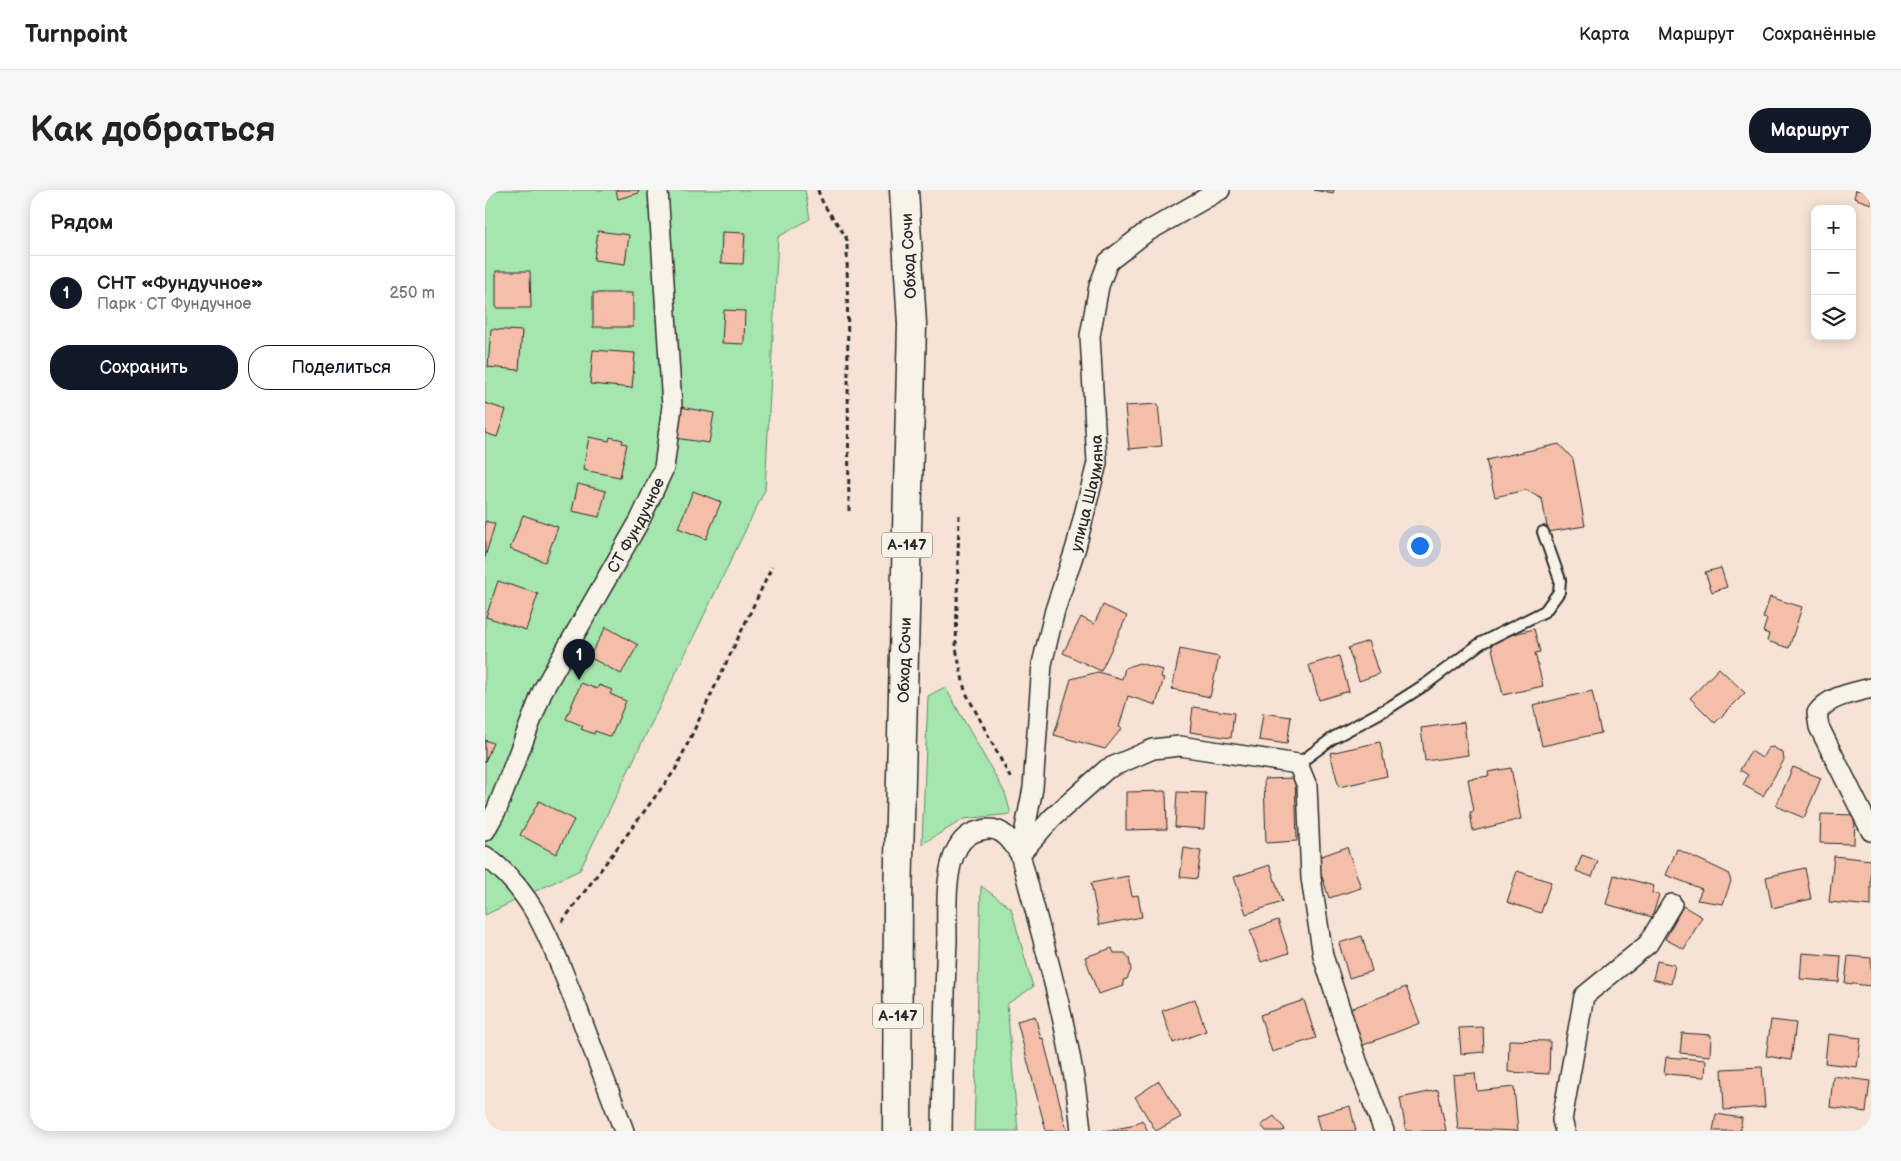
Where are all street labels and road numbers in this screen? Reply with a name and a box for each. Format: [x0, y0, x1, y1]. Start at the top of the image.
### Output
street label: Обход Сочи [898, 213, 921, 299]
street label: улица Шаумяна [1067, 434, 1108, 554]
street label: СТ Фундучное [604, 475, 669, 577]
road number: А-147 [882, 532, 932, 558]
street label: Обход Сочи [895, 617, 916, 703]
road number: А-147 [873, 1004, 923, 1028]

